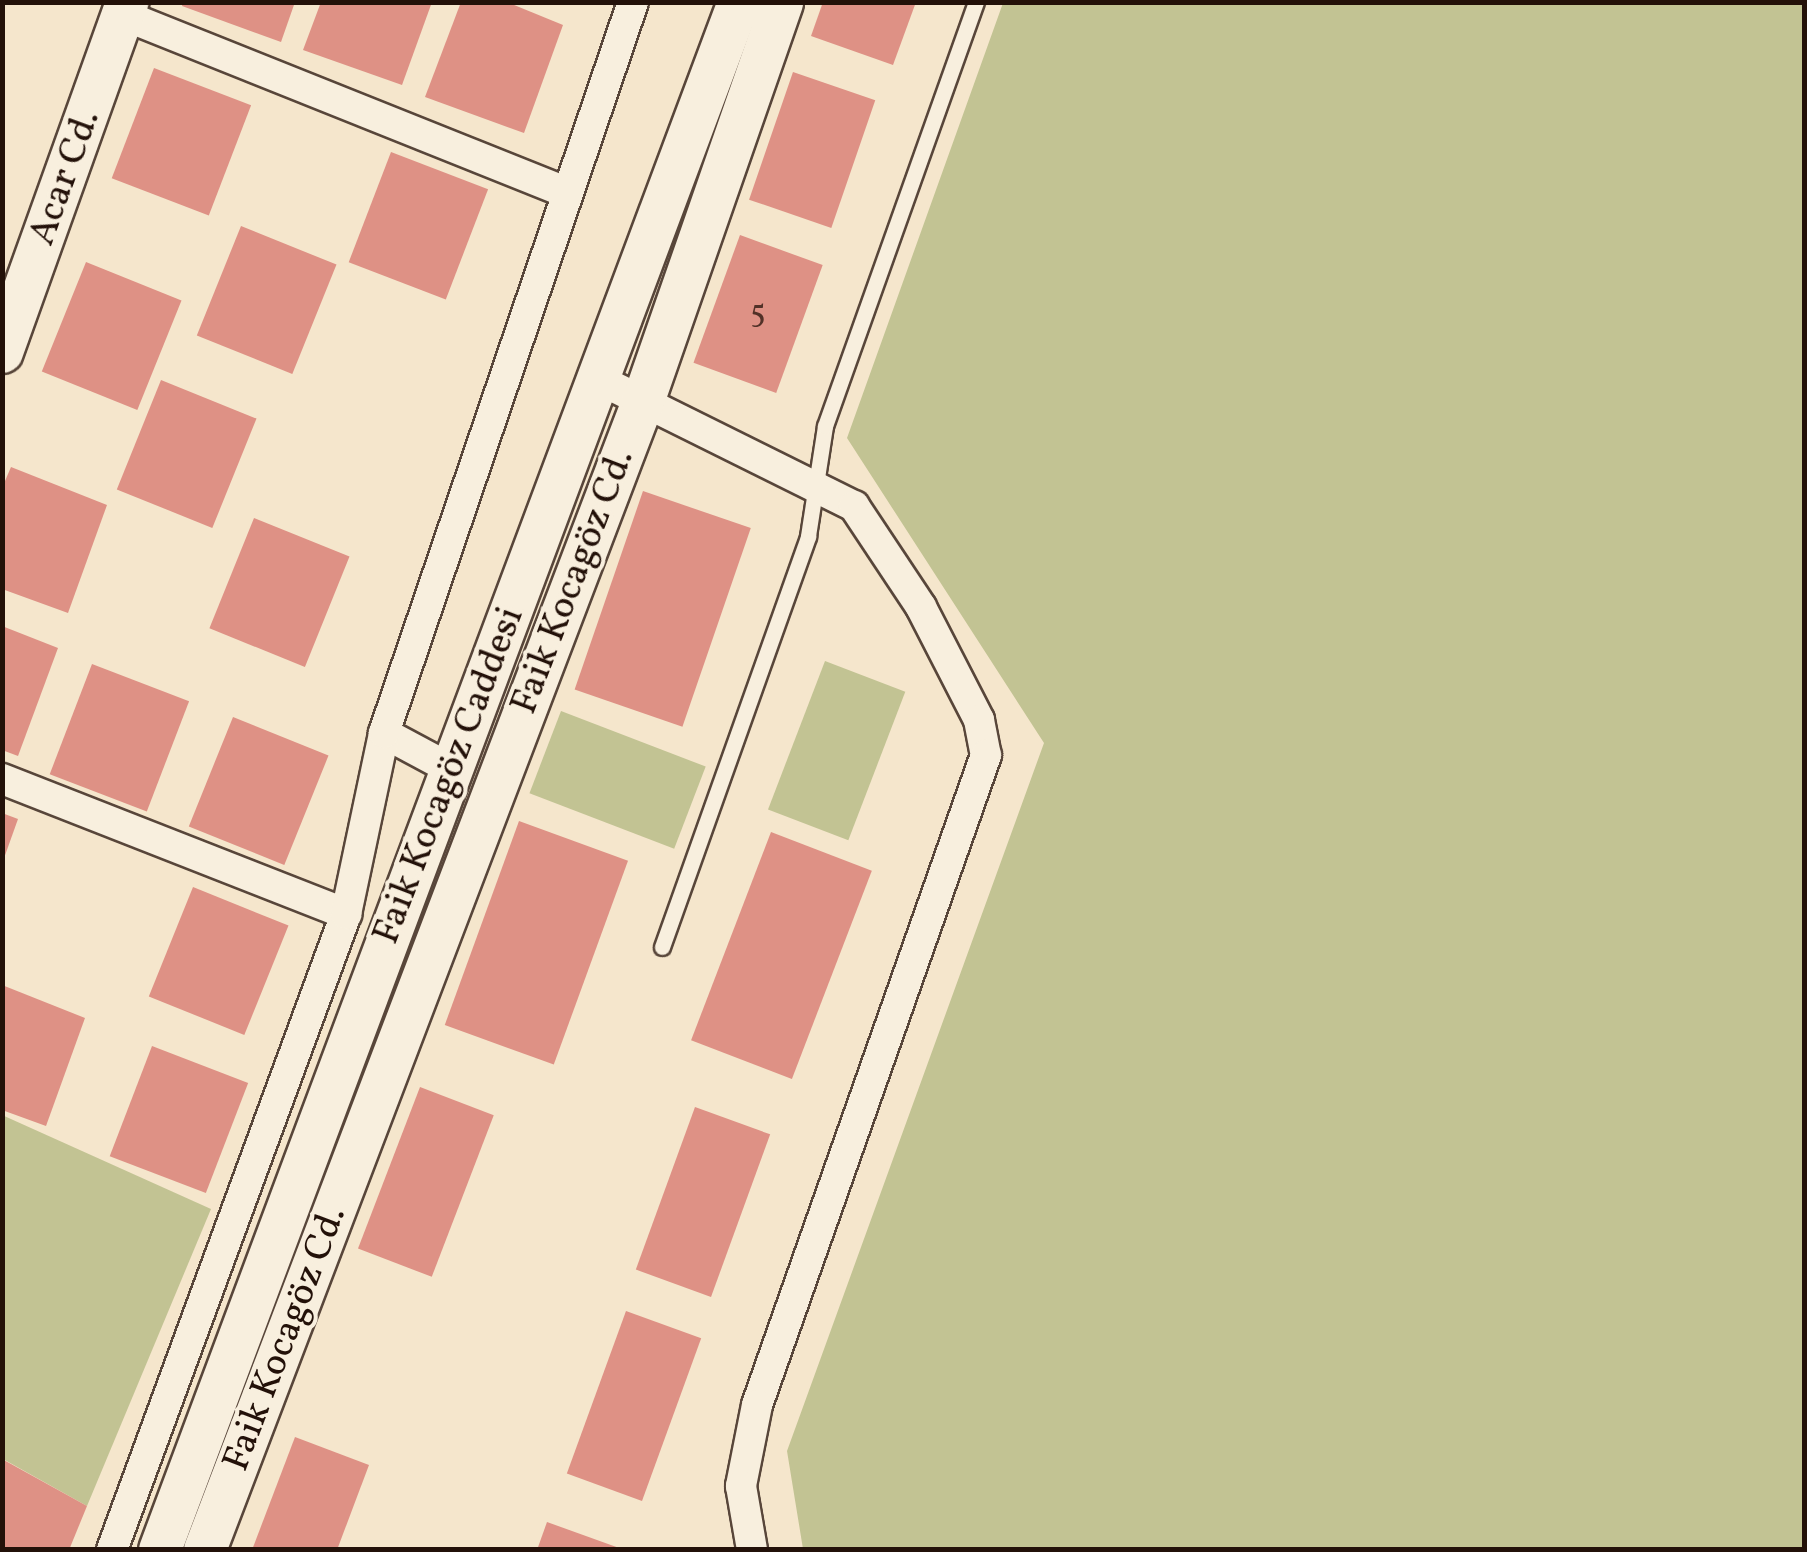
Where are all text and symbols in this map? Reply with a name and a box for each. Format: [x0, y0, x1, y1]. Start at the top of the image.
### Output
street label: Acar Cd. [21, 104, 111, 252]
house number: 5 [750, 295, 766, 333]
street label: Faik Kocagöz Cd. [503, 443, 645, 721]
street label: Faik Kocagöz Caddesi [365, 601, 535, 951]
street label: Faik Kocagöz Cd. [215, 1200, 357, 1478]

